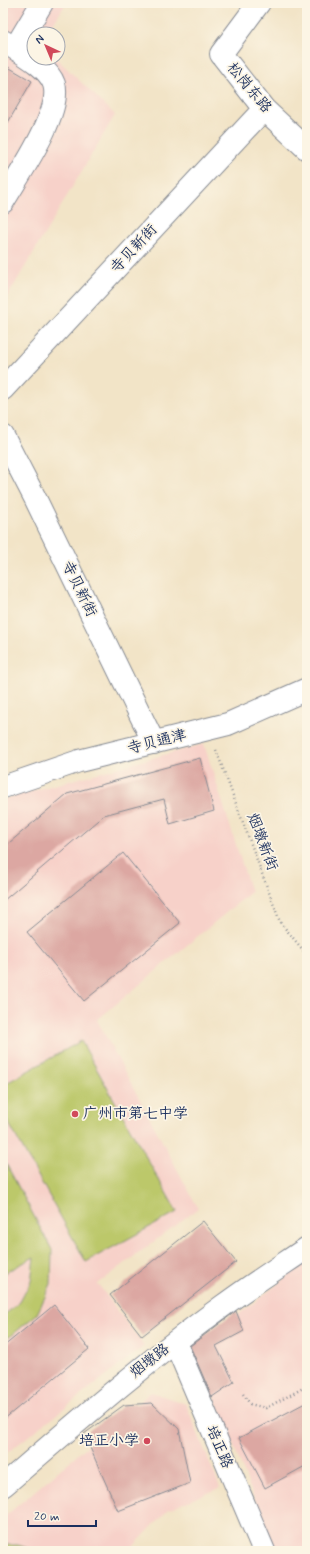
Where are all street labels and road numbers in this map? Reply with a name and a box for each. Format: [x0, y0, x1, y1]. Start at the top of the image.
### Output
street label: 松岗东路 [222, 59, 276, 117]
street label: 寺贝新街 [106, 220, 162, 278]
street label: 寺贝新街 [57, 558, 101, 620]
street label: 寺贝通津 [125, 725, 189, 759]
street label: 烟墩新街 [242, 810, 282, 874]
street label: 烟墩路 [126, 1339, 174, 1383]
street label: 培正路 [201, 1422, 237, 1472]

